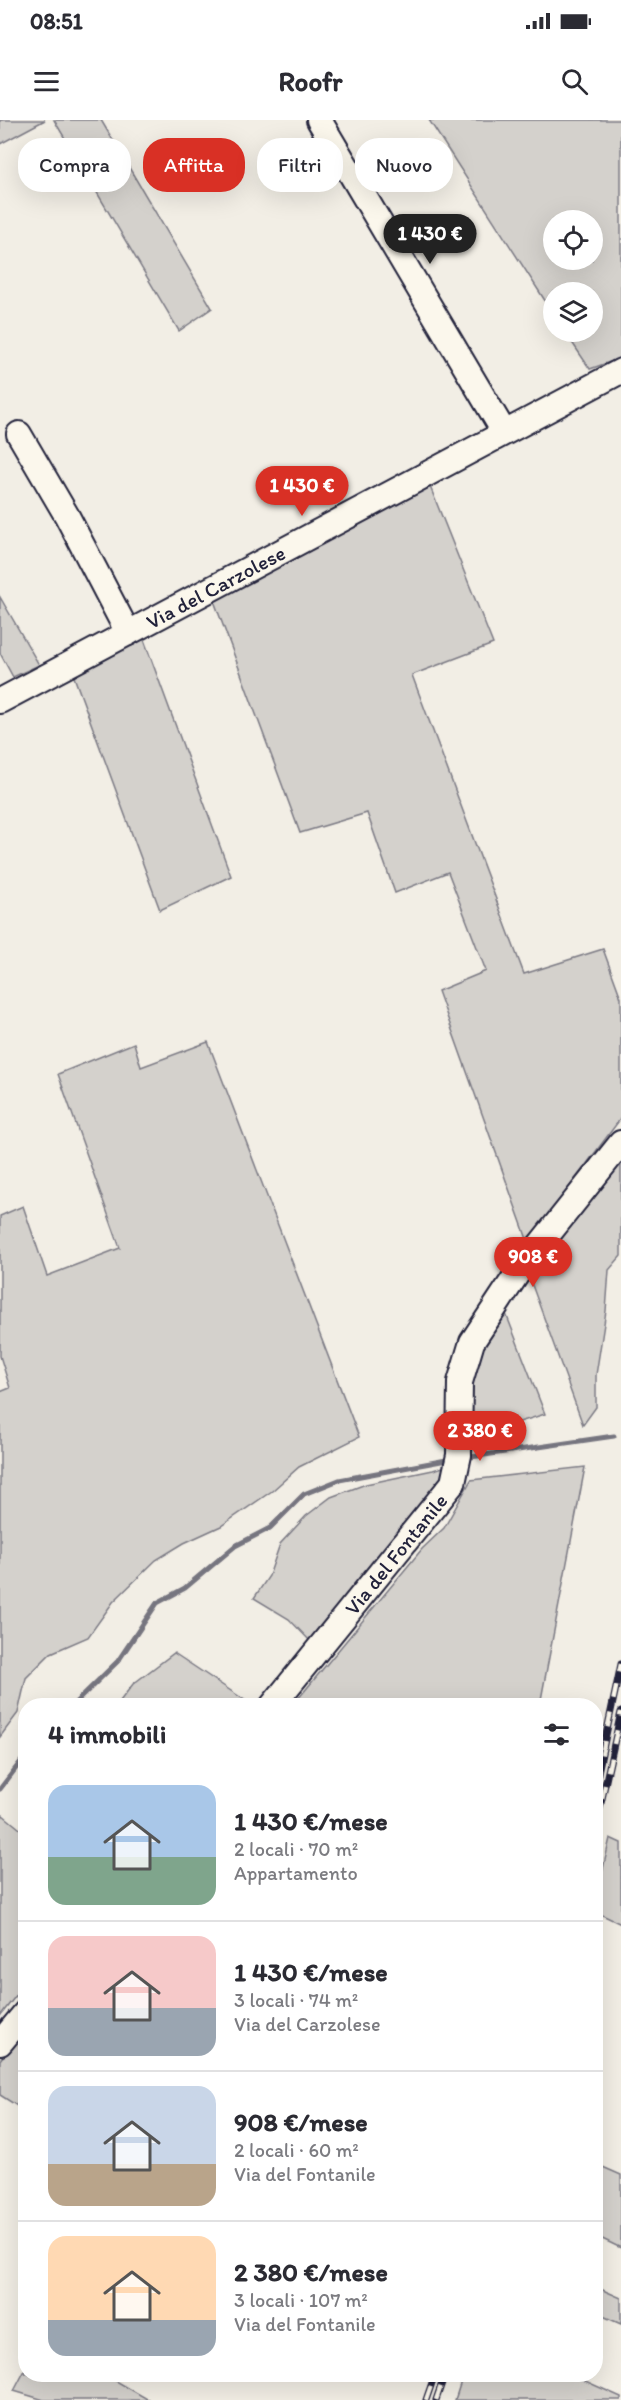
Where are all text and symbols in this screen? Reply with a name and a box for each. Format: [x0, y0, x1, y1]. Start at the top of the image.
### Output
text: 08:51 [30, 8, 83, 35]
icon: menu [30, 65, 63, 98]
text: Roofr [278, 65, 343, 98]
icon: search [558, 65, 591, 98]
chip: Compra [18, 138, 131, 192]
chip: Affitta [143, 138, 245, 192]
chip: Filtri [257, 138, 343, 192]
chip: Nuovo [355, 138, 453, 192]
map controls [543, 210, 603, 342]
button: locate [543, 210, 603, 270]
pin: 1 430 € [375, 214, 485, 265]
text: 1 430 € [398, 221, 462, 245]
button: layers [543, 282, 603, 342]
pin: 1 430 € [247, 466, 357, 517]
text: 1 430 € [270, 473, 334, 497]
street label: Via del Carzolese [142, 539, 289, 634]
pin: 908 € [491, 1237, 575, 1288]
text: 908 € [508, 1244, 558, 1268]
pin: 2 380 € [425, 1411, 535, 1462]
text: 2 380 € [447, 1418, 513, 1442]
street label: Via del Fontanile [339, 1488, 452, 1619]
text: 4 immobili [48, 1718, 166, 1750]
icon: filters [540, 1718, 573, 1751]
text: 1 430 €/mese [234, 1805, 388, 1837]
icon: home [96, 1809, 168, 1881]
text: 2 locali · 70 m² [234, 1837, 358, 1861]
text: Appartamento [234, 1861, 358, 1885]
text: 1 430 €/mese [234, 1956, 388, 1988]
icon: home [96, 1960, 168, 2032]
text: 3 locali · 74 m² [234, 1988, 358, 2012]
text: Via del Carzolese [234, 2012, 381, 2036]
text: 908 €/mese [234, 2106, 368, 2138]
icon: home [96, 2110, 168, 2182]
text: 2 locali · 60 m² [234, 2138, 359, 2162]
text: Via del Fontanile [234, 2162, 376, 2186]
text: 2 380 €/mese [234, 2256, 388, 2288]
icon: home [96, 2260, 168, 2332]
text: 3 locali · 107 m² [234, 2288, 368, 2312]
text: Via del Fontanile [234, 2312, 376, 2336]

